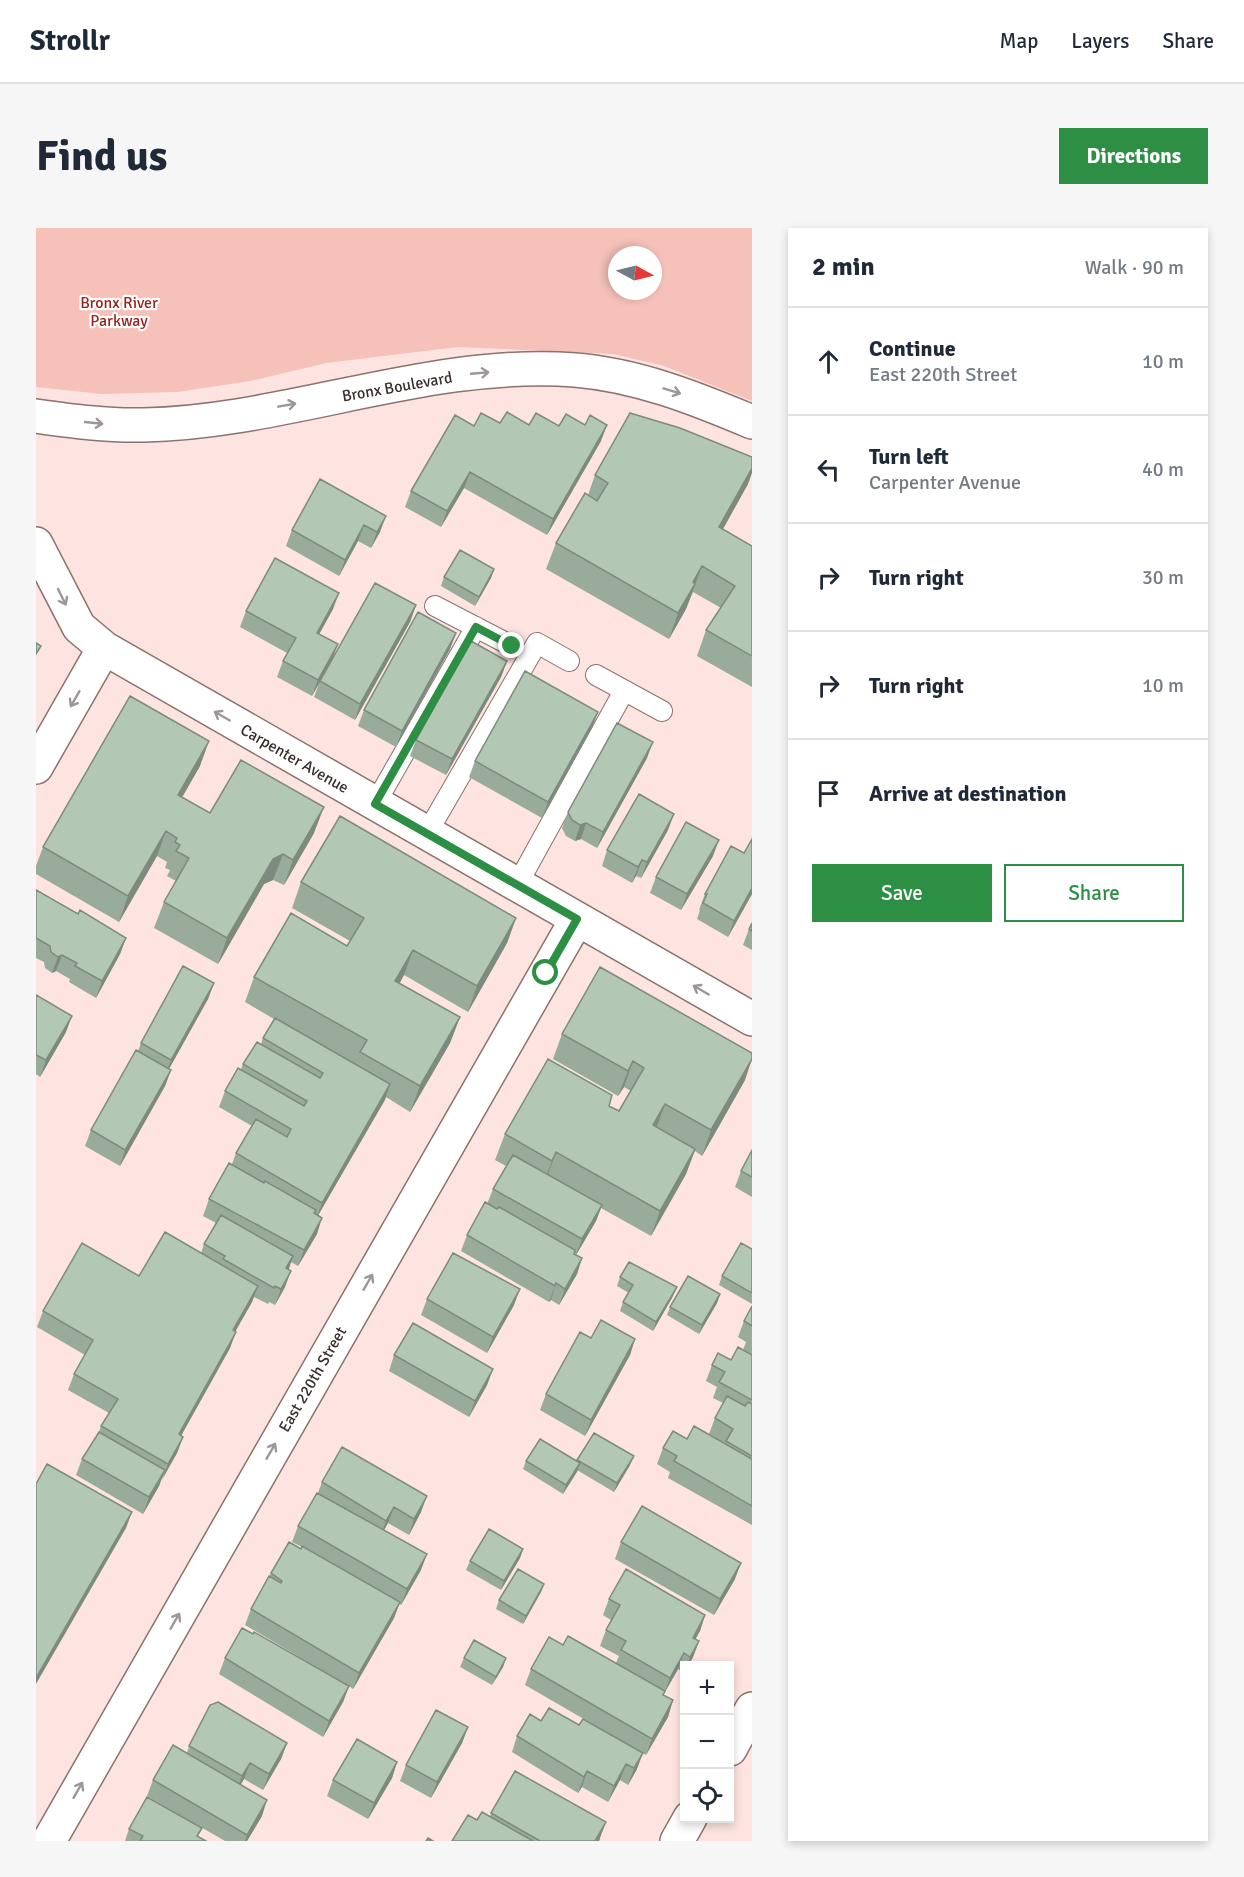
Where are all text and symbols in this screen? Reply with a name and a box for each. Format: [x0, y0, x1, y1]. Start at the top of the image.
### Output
text: Strollr [30, 24, 110, 58]
text: Map [1000, 28, 1038, 54]
text: Layers [1071, 28, 1129, 54]
text: Share [1162, 28, 1214, 54]
button: Directions [1059, 128, 1208, 184]
text: Find us [36, 131, 167, 182]
north arrow [608, 246, 662, 300]
text: 2 min [812, 251, 875, 283]
text: Walk · 90 m [1085, 255, 1184, 280]
park label: Bronx River Parkway [80, 293, 158, 331]
text: Continue [869, 335, 956, 362]
icon: ahead [812, 345, 845, 378]
text: 10 m [1142, 349, 1184, 374]
text: East 220th Street [869, 362, 1017, 387]
street label: Bronx Boulevard [340, 367, 454, 407]
one-way arrow [469, 367, 489, 378]
one-way arrow [662, 386, 681, 397]
one-way arrow [277, 399, 297, 410]
one-way arrow [84, 418, 103, 429]
text: Turn left [869, 443, 949, 470]
icon: left [812, 453, 845, 486]
text: 40 m [1142, 457, 1184, 482]
text: Carpenter Avenue [869, 470, 1021, 495]
icon: right [812, 561, 845, 594]
text: Turn right [869, 564, 964, 591]
text: 30 m [1142, 565, 1184, 590]
one-way arrow [57, 587, 68, 605]
route end [498, 632, 524, 658]
icon: right [812, 669, 845, 702]
text: Turn right [869, 672, 964, 699]
text: 10 m [1142, 673, 1184, 698]
one-way arrow [68, 690, 80, 707]
one-way arrow [214, 710, 231, 722]
street label: Carpenter Avenue [237, 720, 352, 798]
icon: arrive [812, 777, 845, 810]
text: Arrive at destination [869, 780, 1066, 807]
button: Save [812, 864, 992, 922]
button: Share [1004, 864, 1184, 922]
route start [532, 959, 558, 985]
one-way arrow [693, 984, 710, 996]
one-way arrow [362, 1274, 374, 1291]
street label: East 220th Street [275, 1323, 351, 1436]
one-way arrow [265, 1443, 277, 1460]
one-way arrow [169, 1613, 181, 1630]
map controls [680, 1661, 734, 1823]
button: + [680, 1661, 734, 1715]
button: − [680, 1715, 734, 1769]
button: locate [680, 1769, 734, 1823]
one-way arrow [72, 1782, 84, 1799]

